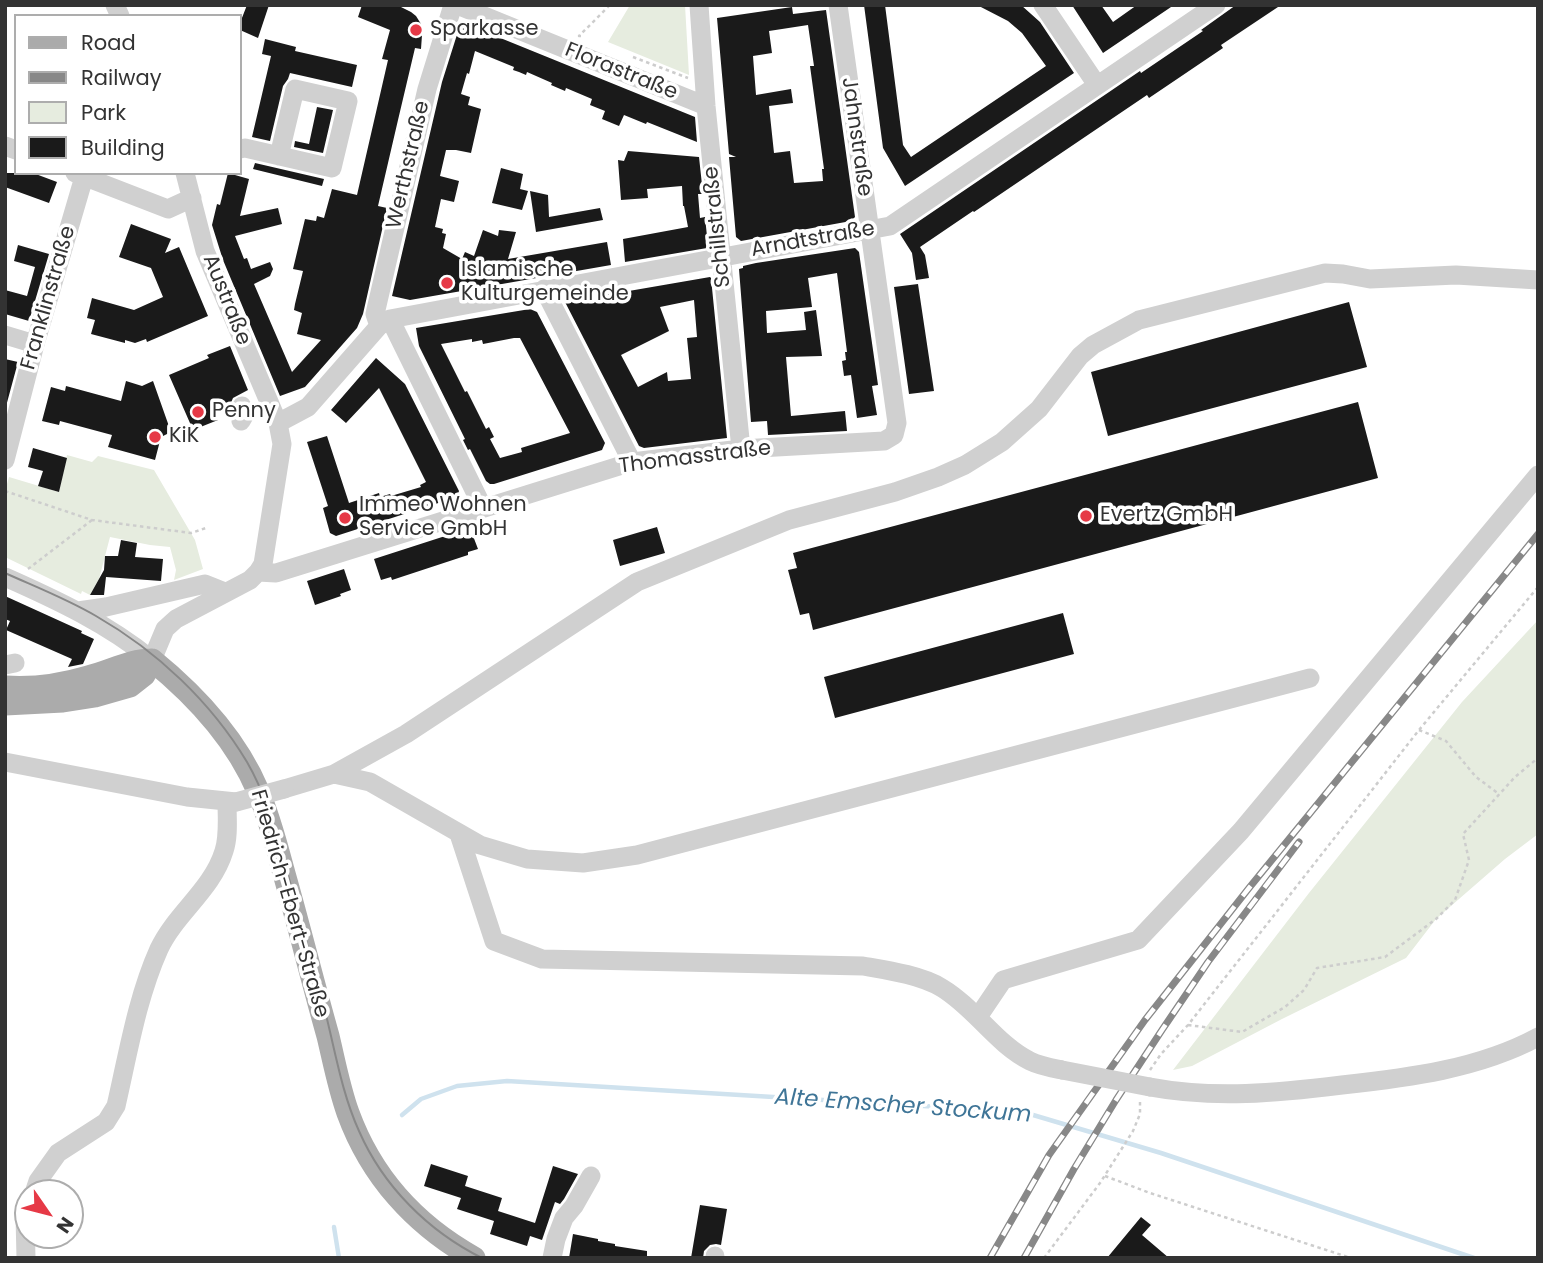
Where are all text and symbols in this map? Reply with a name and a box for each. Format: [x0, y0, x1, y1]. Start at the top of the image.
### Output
legend [14, 14, 242, 175]
place label: Sparkasse [430, 17, 539, 43]
marker: Sparkasse [408, 22, 424, 38]
text: Road [81, 28, 136, 57]
street label: Florastraße [561, 38, 681, 106]
text: Railway [81, 63, 162, 92]
street label: Jahnstraße [835, 76, 877, 198]
text: Park [81, 98, 126, 127]
street label: Werthstraße [382, 99, 436, 231]
text: Building [81, 133, 165, 162]
street label: Schillstraße [699, 165, 737, 289]
street label: Arndtstraße [749, 217, 877, 263]
street label: Franklinstraße [16, 223, 82, 373]
street label: Austraße [196, 251, 256, 349]
place label: Islamische Kulturgemeinde [461, 258, 629, 308]
marker: Islamische Kulturgemeinde [439, 275, 455, 291]
place label: Penny [212, 399, 276, 425]
marker: Penny [190, 404, 206, 420]
place label: KiK [169, 424, 199, 450]
marker: KiK [147, 429, 163, 445]
street label: Thomasstraße [618, 436, 772, 480]
place label: Immeo Wohnen Service GmbH [359, 493, 527, 543]
place label: Evertz GmbH [1100, 503, 1233, 529]
marker: Evertz GmbH [1078, 508, 1094, 524]
marker: Immeo Wohnen Service GmbH [337, 510, 353, 526]
street label: Friedrich-Ebert-Straße [244, 787, 334, 1021]
water label: Alte Emscher Stockum [774, 1084, 1032, 1130]
north arrow [14, 1179, 84, 1249]
text: N [50, 1212, 80, 1239]

